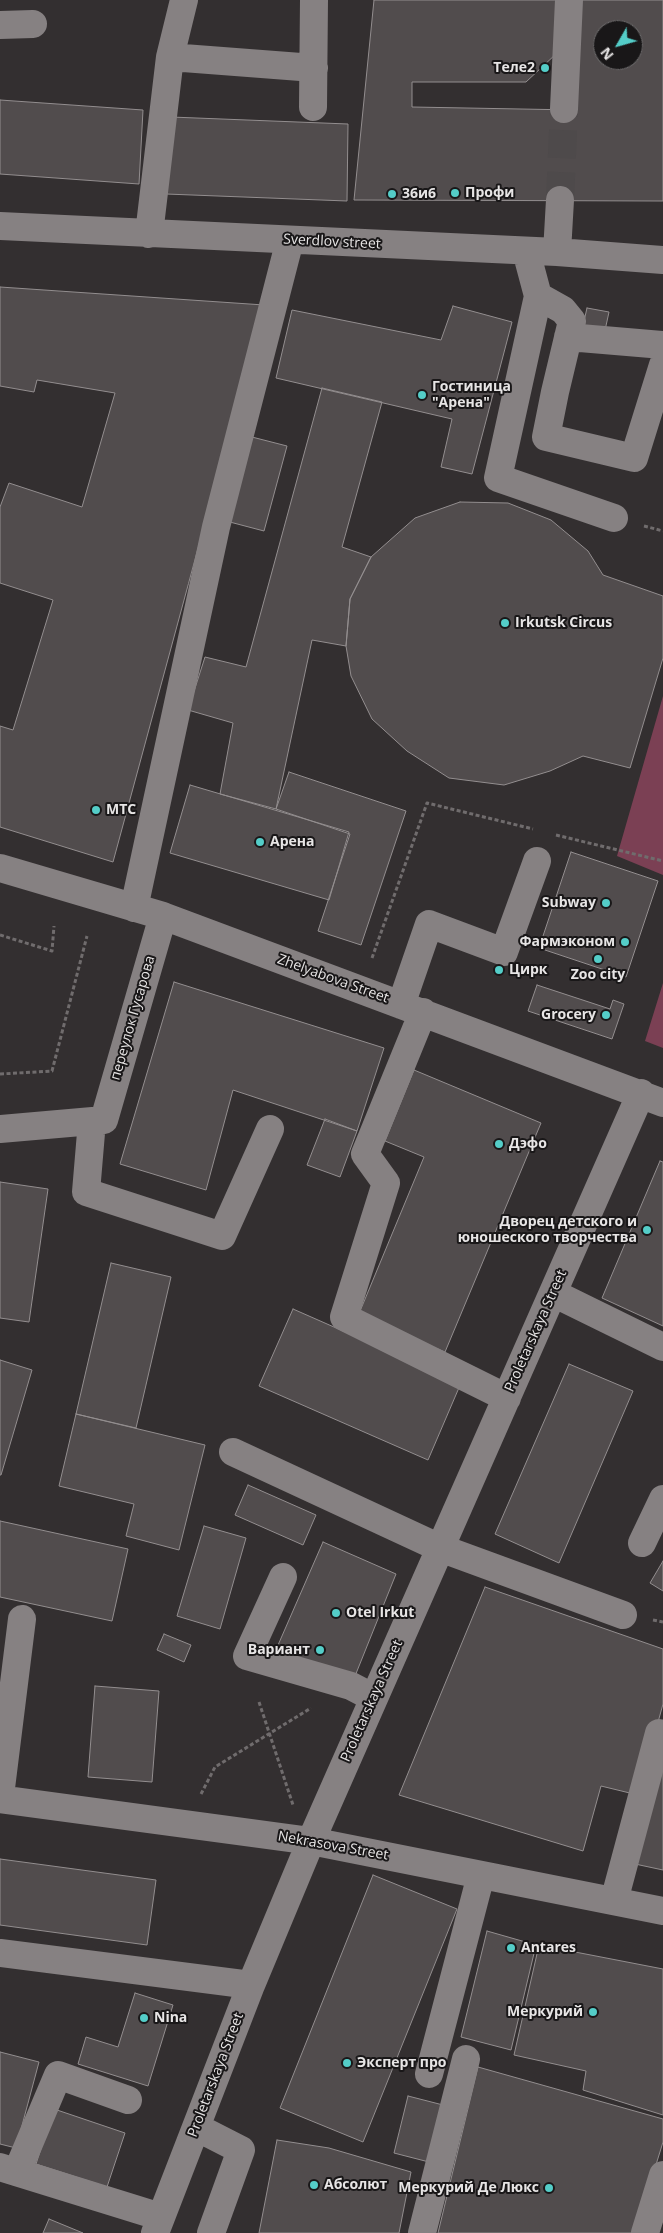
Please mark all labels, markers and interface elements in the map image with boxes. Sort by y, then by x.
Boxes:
north arrow [593,20,643,70]
text: N [596,44,618,64]
place label: Теле2 [493,60,535,76]
marker: Теле2 [539,62,551,74]
place label: Профи [465,185,514,201]
place label: 36и6 [402,186,436,202]
marker: Профи [449,187,461,199]
marker: 36и6 [386,188,398,200]
street label: Sverdlov street [283,231,381,253]
place label: Гостиница "Арена" [432,379,511,412]
marker: Гостиница "Арена" [416,389,428,401]
place label: Irkutsk Circus [515,615,612,631]
marker: Irkutsk Circus [499,617,511,629]
place label: МТС [106,802,136,818]
marker: МТС [90,804,102,816]
place label: Арена [270,834,315,850]
marker: Арена [254,836,266,848]
place label: Subway [542,895,596,911]
marker: Subway [600,897,612,909]
place label: Фармэконом [520,934,615,950]
marker: Фармэконом [619,936,631,948]
street label: Zhelyabova Street [275,951,391,1007]
marker: Zoo city [592,953,604,965]
street label: переулок Гусарова [107,954,159,1082]
place label: Цирк [509,962,548,978]
marker: Цирк [493,964,505,976]
place label: Zoo city [571,967,625,983]
place label: Grocery [541,1007,596,1023]
marker: Grocery [600,1009,612,1021]
place label: Дэфо [509,1136,547,1152]
marker: Дэфо [493,1138,505,1150]
place label: Дворец детского и юношеского творчества [458,1214,637,1246]
marker: Дворец детского и юношеского творчества [641,1224,653,1236]
street label: Proletarskaya Street [502,1267,570,1395]
place label: Otel Irkut [346,1605,414,1621]
marker: Otel Irkut [330,1607,342,1619]
street label: Proletarskaya Street [338,1637,406,1765]
place label: Вариант [248,1642,310,1658]
marker: Вариант [314,1644,326,1656]
street label: Nekrasova Street [276,1828,390,1864]
place label: Antares [521,1940,576,1956]
marker: Antares [505,1942,517,1954]
place label: Меркурий [507,2004,583,2020]
marker: Меркурий [587,2006,599,2018]
place label: Nina [154,2010,187,2026]
street label: Proletarskaya Street [185,2010,247,2140]
marker: Nina [138,2012,150,2024]
place label: Эксперт про [357,2055,446,2071]
marker: Эксперт про [341,2057,353,2069]
place label: Абсолют [324,2177,387,2193]
marker: Абсолют [308,2179,320,2191]
place label: Меркурий Де Люкс [398,2180,539,2196]
marker: Меркурий Де Люкс [543,2182,555,2194]

